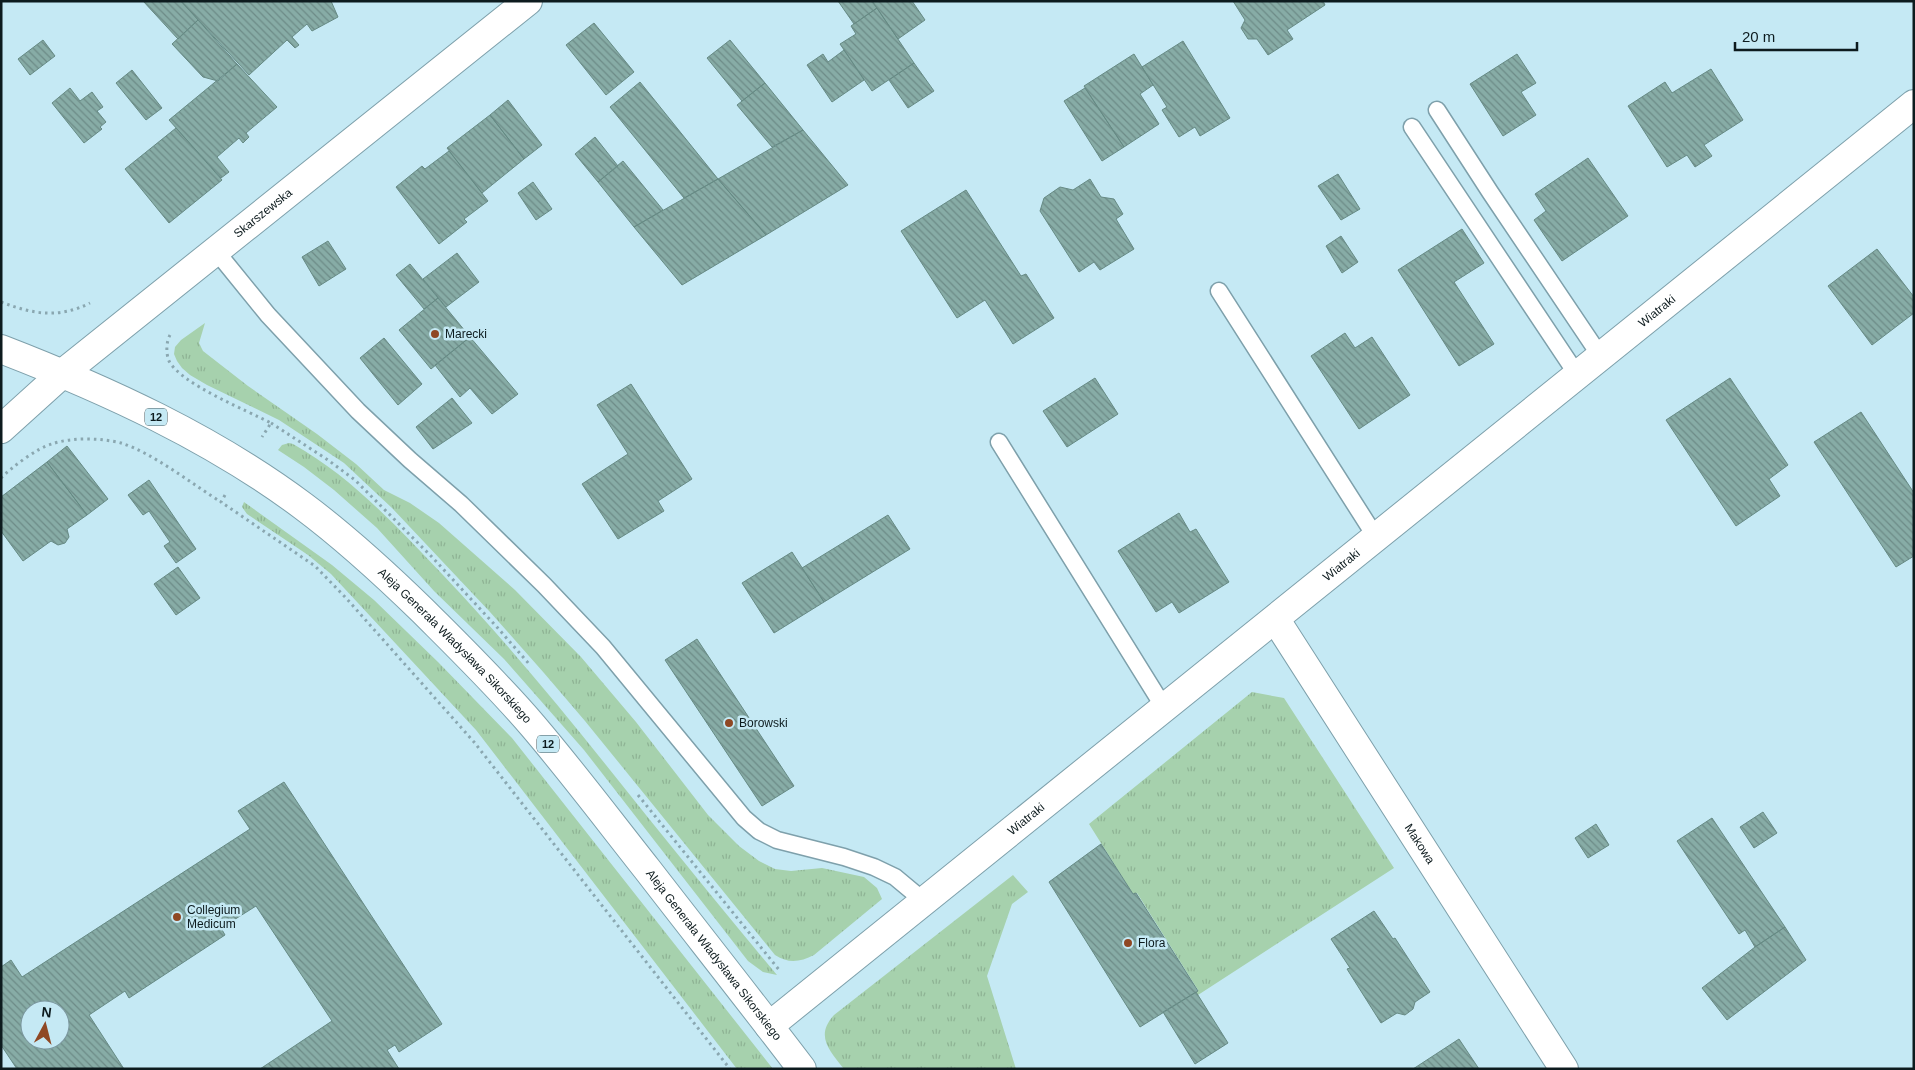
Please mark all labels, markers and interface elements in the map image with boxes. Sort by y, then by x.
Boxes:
scale bar [1735,20,1858,52]
text: 20 m [1742,28,1775,45]
street label: Skarszewska [231,185,295,241]
street label: Wiatraki [1636,292,1678,330]
place label: Marecki [445,327,487,341]
marker: Marecki [429,328,441,340]
road number: 12 [145,408,167,426]
street label: Wiatraki [1320,546,1363,584]
street label: Aleja Generała Władysława Sikorskiego [375,565,535,726]
place label: Borowski [739,716,788,730]
marker: Borowski [723,717,735,729]
road number: 12 [537,736,559,752]
street label: Wiatraki [1005,800,1047,838]
street label: Makowa [1402,821,1438,867]
street label: Aleja Generała Władysława Sikorskiego [643,867,785,1044]
place label: Collegium Medicum [187,903,240,931]
marker: Collegium Medicum [171,911,183,923]
place label: Flora [1138,936,1166,950]
marker: Flora [1122,937,1134,949]
north arrow [20,1000,70,1050]
text: N [41,1004,53,1021]

